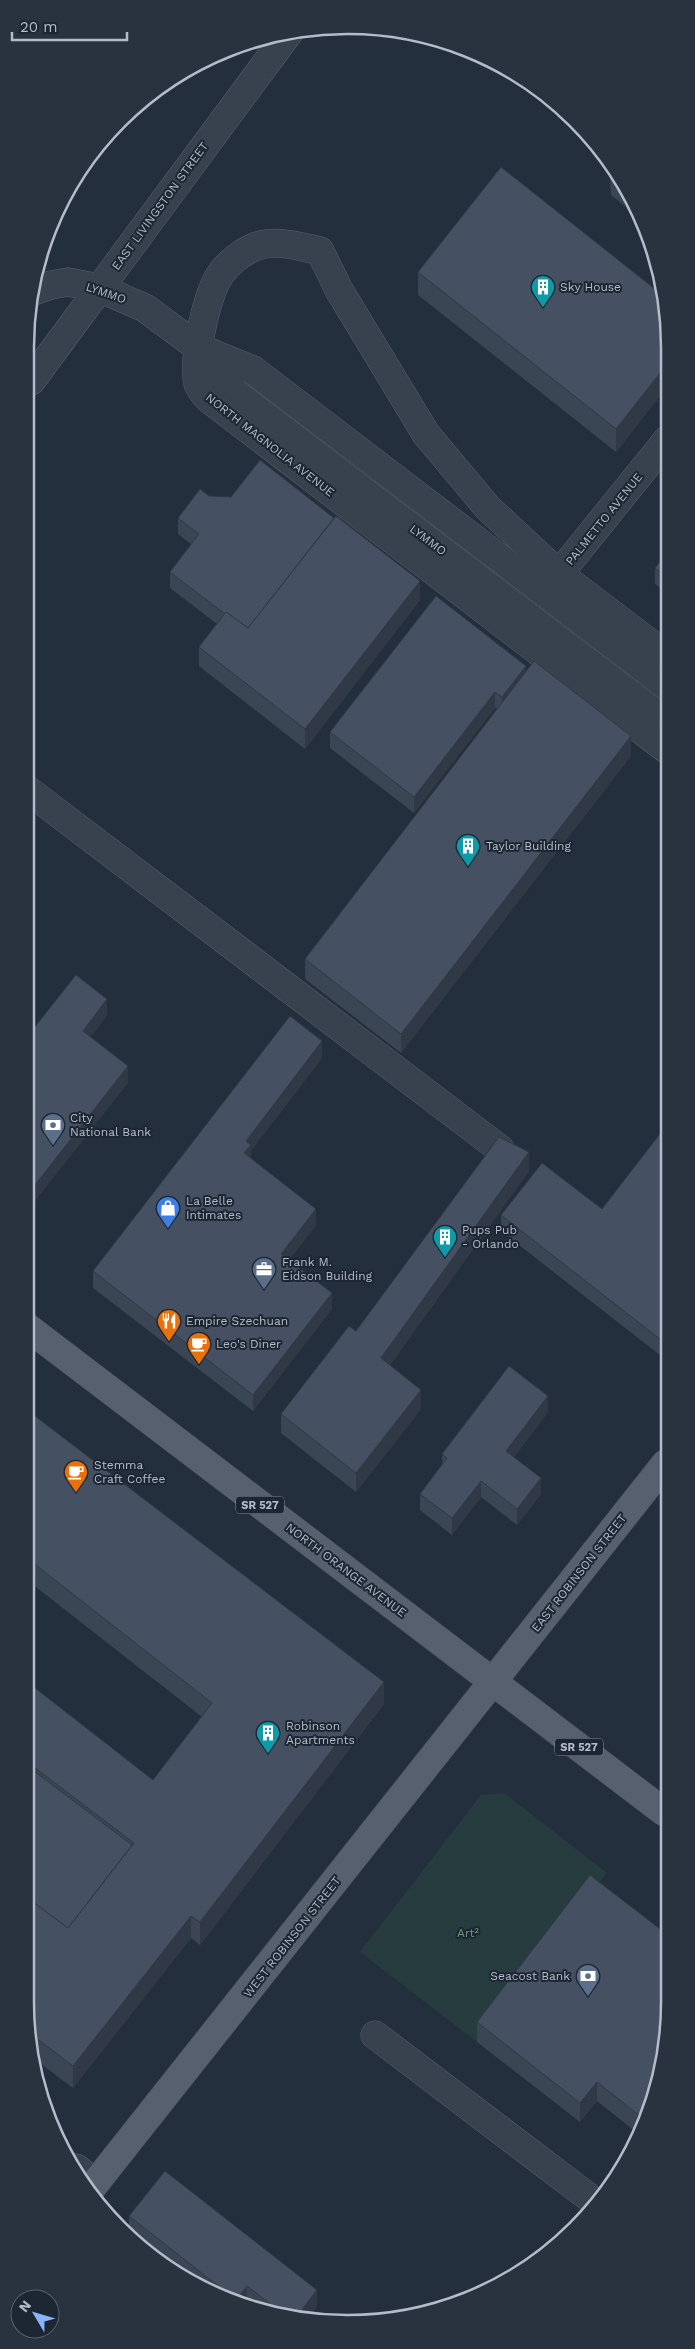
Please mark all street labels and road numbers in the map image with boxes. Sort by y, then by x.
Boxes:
street label: EAST LIVINGSTON STREET [109,139,211,273]
street label: LYMMO [84,280,128,306]
street label: NORTH MAGNOLIA AVENUE [203,390,337,500]
street label: PALMETTO AVENUE [563,470,646,568]
street label: LYMMO [407,522,449,558]
road number: SR 527 [236,1496,284,1514]
street label: EAST ROBINSON STREET [529,1511,629,1635]
street label: NORTH ORANGE AVENUE [283,1520,409,1620]
road number: SR 527 [555,1738,603,1755]
street label: WEST ROBINSON STREET [241,1874,343,2000]

